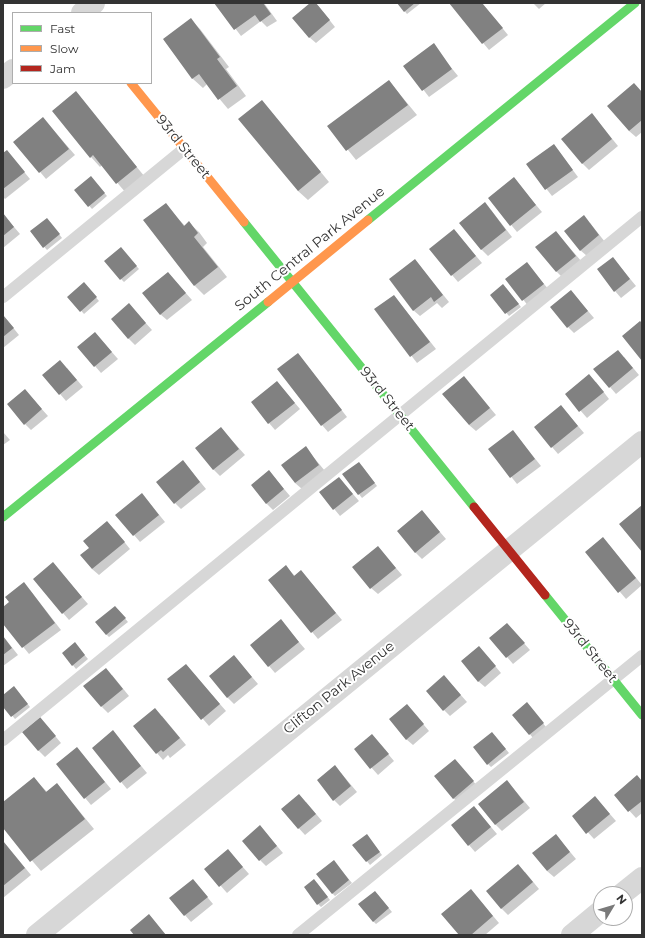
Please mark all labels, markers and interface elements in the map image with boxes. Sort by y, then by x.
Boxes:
legend [12,12,152,84]
text: Fast [50,21,75,36]
text: Slow [50,41,79,56]
text: Jam [50,61,76,76]
street label: 93rd Street [152,112,214,182]
street label: South Central Park Avenue [232,183,388,315]
street label: 93rd Street [356,364,418,434]
street label: 93rd Street [559,616,621,686]
street label: Clifton Park Avenue [280,638,398,738]
north arrow [593,886,633,926]
text: N [613,891,630,907]

